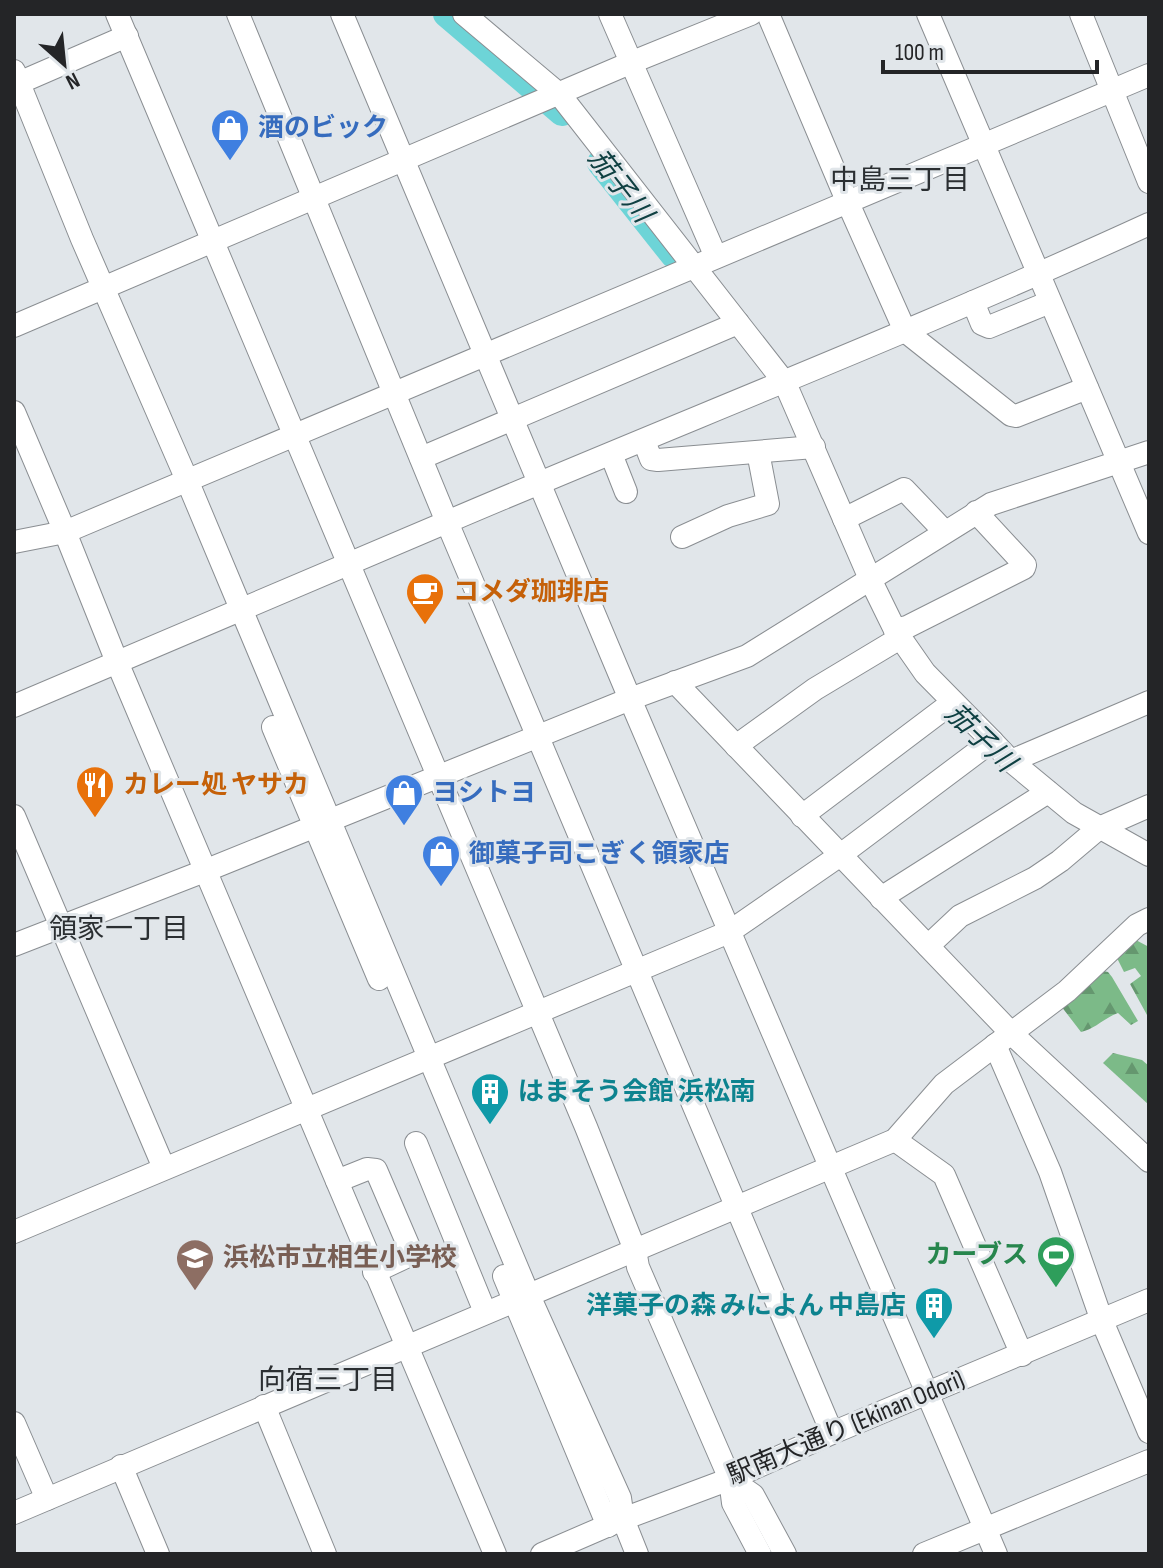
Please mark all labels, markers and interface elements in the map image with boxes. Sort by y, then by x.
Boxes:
north arrow [24,24,104,104]
scale bar [883,24,1097,74]
text: 100 m [895,38,944,67]
text: N [61,66,84,95]
shop icon: 酒のビック [209,107,251,162]
place label: 酒のビック [258,113,388,144]
water label: 茄子川 [581,143,661,232]
district label: 中島三丁目 [830,164,970,197]
cafe icon: コメダ珈琲店 [404,571,446,626]
place label: コメダ珈琲店 [453,577,609,608]
water label: 茄子川 [938,697,1024,781]
restaurant icon: カレー処 ヤサカ [74,764,116,819]
place label: カレー処 ヤサカ [123,770,309,801]
shop icon: ヨシトヨ [383,772,425,827]
place label: ヨシトヨ [432,778,536,809]
shop icon: 御菓子司こぎく領家店 [420,833,462,888]
place label: 御菓子司こぎく領家店 [469,839,730,870]
district label: 領家一丁目 [49,913,189,946]
building icon: はまそう会館 浜松南 [469,1071,511,1126]
place label: はまそう会館 浜松南 [518,1077,756,1108]
sports icon: カーブス [1035,1234,1077,1289]
school or university icon: 浜松市立相生小学校 [174,1237,216,1292]
place label: カーブス [926,1240,1028,1271]
place label: 浜松市立相生小学校 [223,1243,457,1274]
building icon: 洋菓子の森 みによん 中島店 [913,1285,955,1340]
place label: 洋菓子の森 みによん 中島店 [586,1291,906,1322]
district label: 向宿三丁目 [258,1364,398,1397]
street label: 駅南大通り (Ekinan Odori) [723,1364,969,1492]

